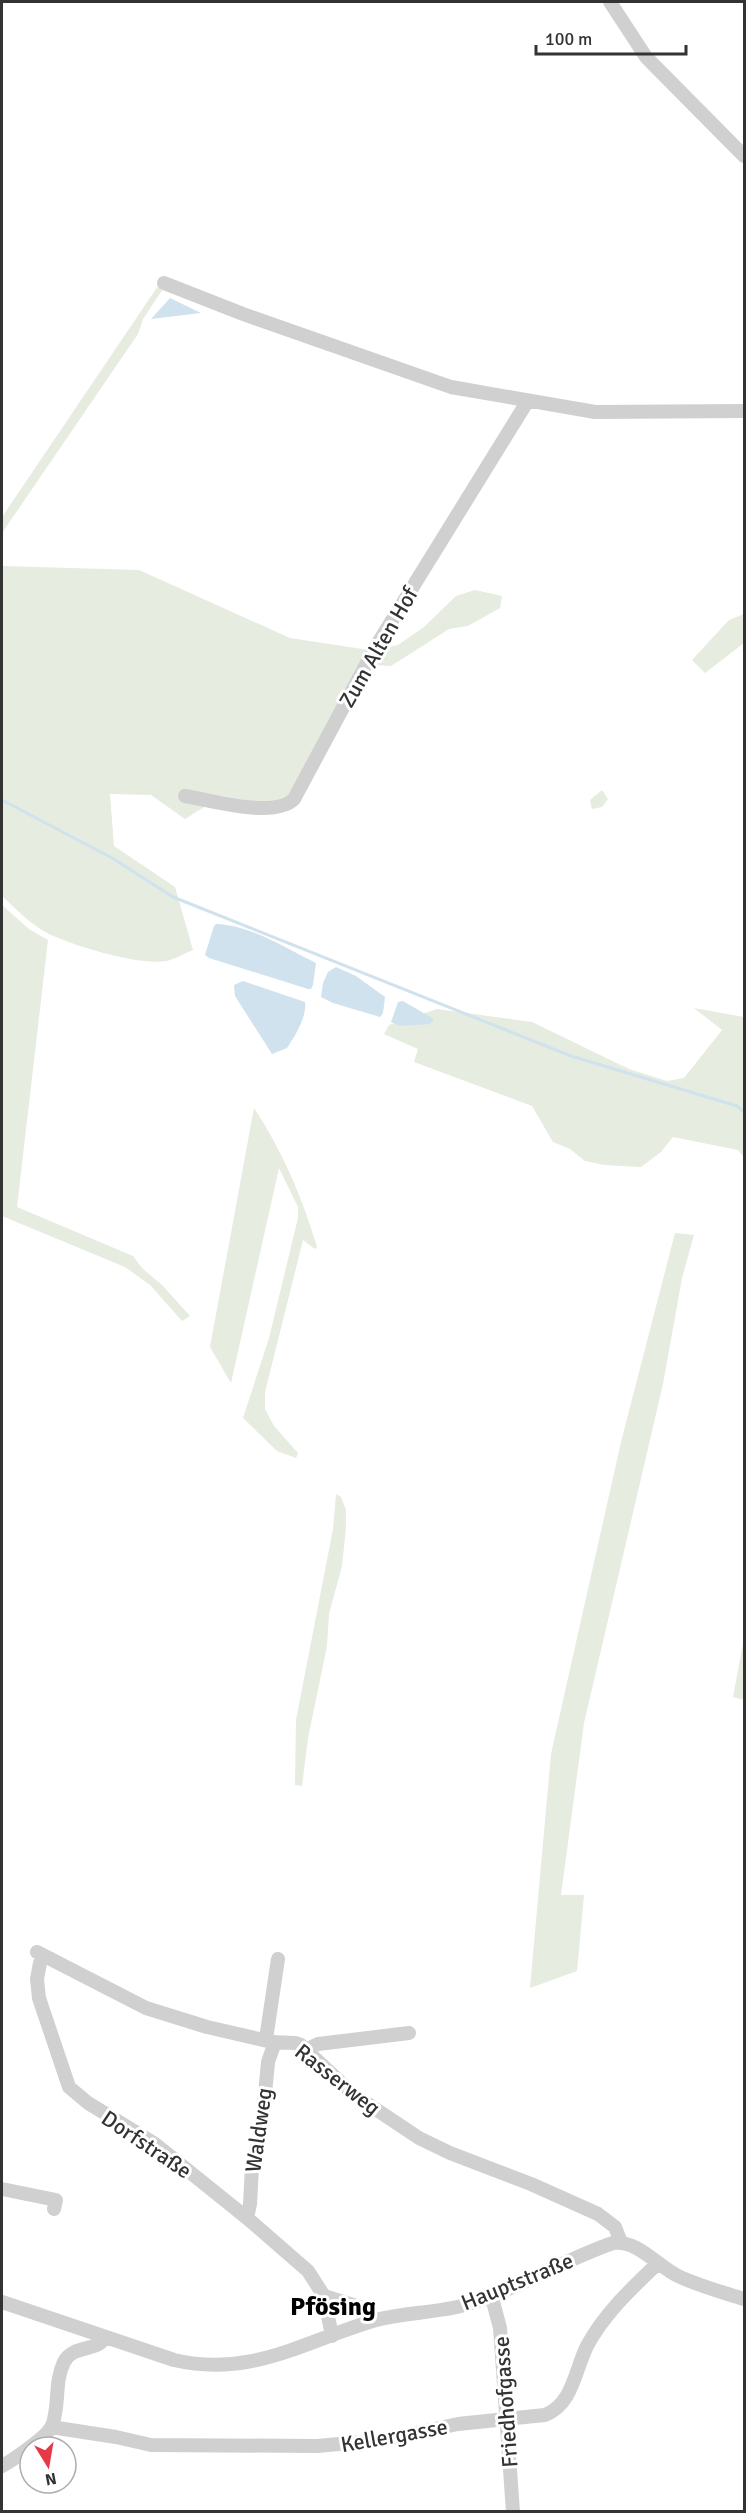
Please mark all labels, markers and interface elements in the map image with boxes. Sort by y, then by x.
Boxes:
scale bar [536,18,686,56]
text: 100 m [545,28,592,50]
street label: Zum Alten Hof [333,581,425,712]
street label: Rasserweg [289,2038,386,2121]
street label: Waldweg [239,2086,278,2174]
street label: Dorfstraße [96,2104,197,2184]
street label: Hauptstraße [457,2247,577,2316]
district label: Pfösing [290,2291,376,2323]
street label: Friedhofgasse [487,2335,524,2469]
street label: Kellergasse [338,2413,450,2458]
north arrow [18,2435,78,2495]
text: N [43,2468,58,2490]

